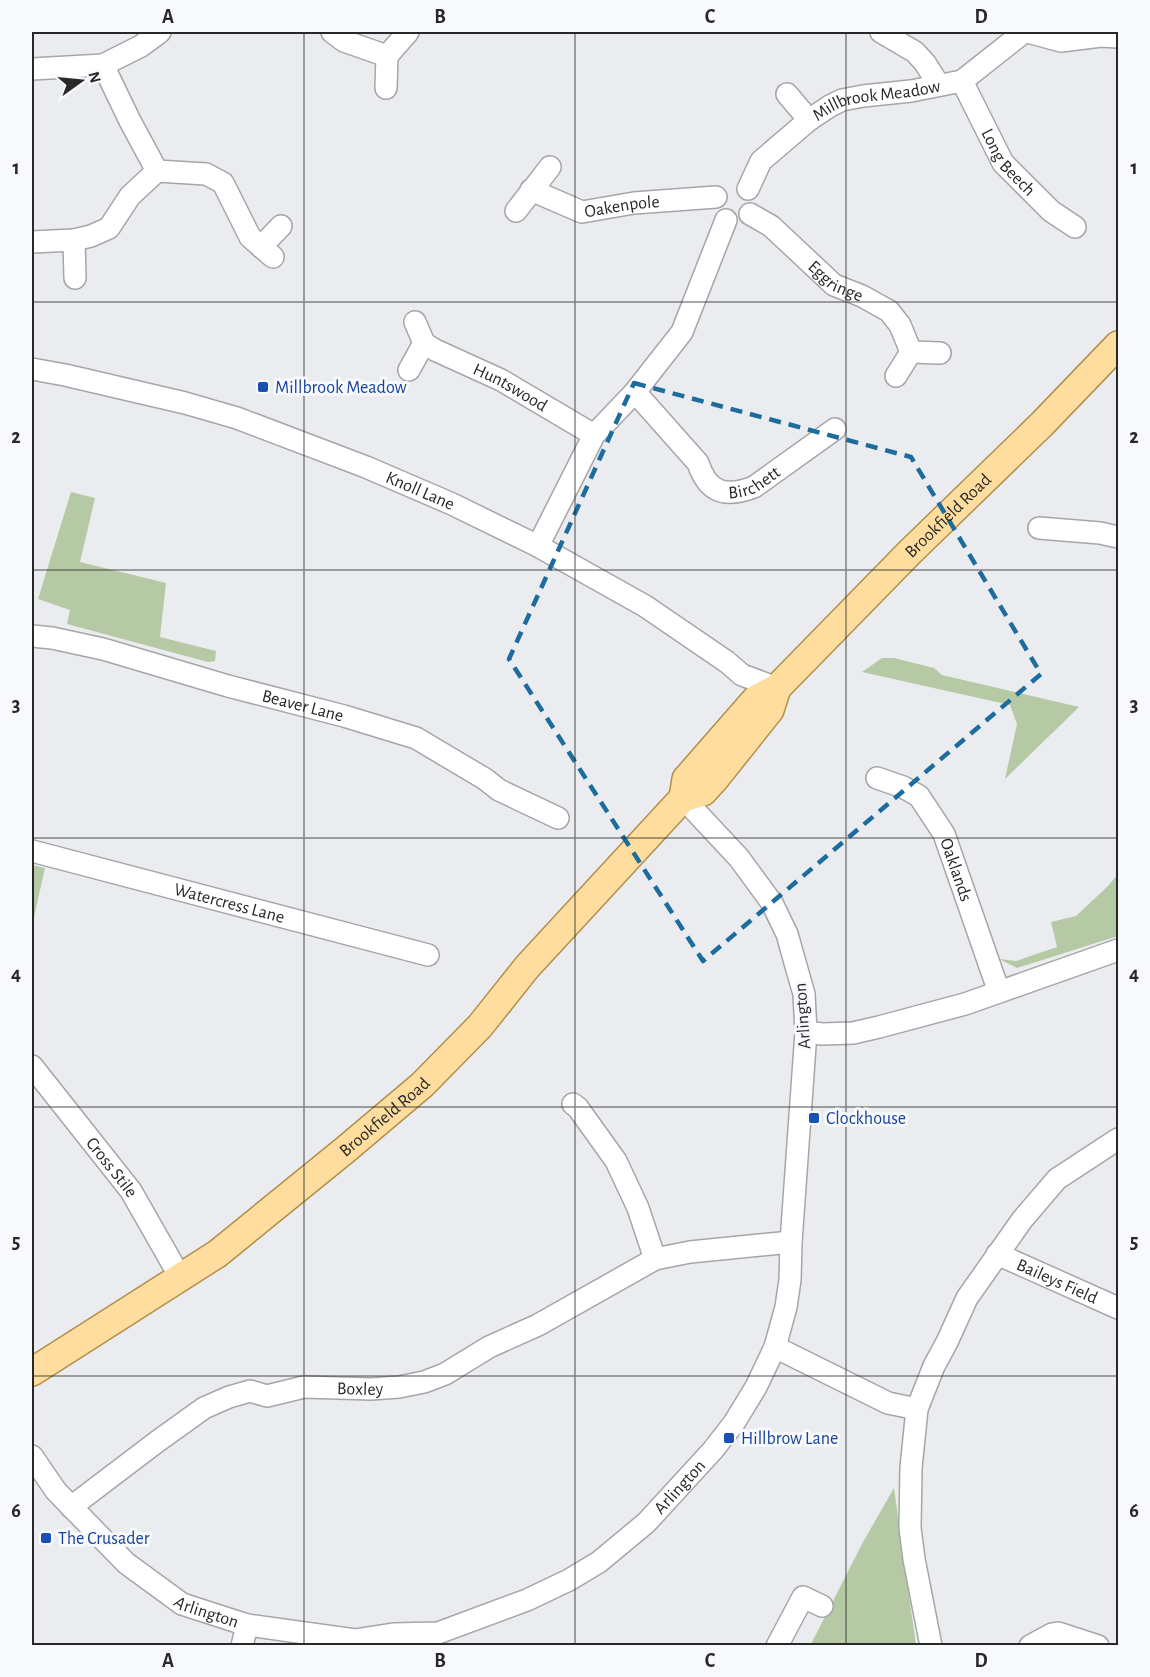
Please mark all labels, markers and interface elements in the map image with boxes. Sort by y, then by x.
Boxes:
text: A [162,7,174,27]
text: B [434,7,446,27]
text: C [705,7,716,27]
text: D [974,7,988,27]
north arrow [51,51,111,111]
text: N [85,70,104,85]
street label: Millbrook Meadow [810,77,942,125]
street label: Long Beech [977,126,1038,200]
text: 1 [12,158,20,178]
text: 1 [1130,158,1138,178]
street label: Oakenpole [583,193,660,221]
street label: Eggringe [804,258,865,305]
street label: Huntswood [470,361,550,415]
place label: Millbrook Meadow [275,379,407,397]
marker: Millbrook Meadow [256,380,270,394]
text: 2 [11,427,21,447]
text: 2 [1129,427,1139,447]
street label: Birchett [728,463,784,503]
street label: Knoll Lane [383,469,457,514]
street label: Brookfield Road [902,471,995,562]
street label: Beaver Lane [260,687,345,726]
text: 3 [12,695,20,715]
text: 3 [1130,695,1138,715]
street label: Oaklands [936,836,975,904]
street label: Watercress Lane [172,881,286,927]
text: 4 [11,964,21,984]
text: 4 [1129,964,1139,984]
street label: Arlington [792,982,814,1050]
street label: Brookfield Road [336,1074,434,1160]
place label: Clockhouse [826,1110,906,1128]
marker: Clockhouse [807,1111,821,1125]
street label: Cross Stile [82,1134,141,1200]
text: 5 [12,1232,20,1252]
text: 5 [1130,1232,1138,1252]
street label: Baileys Field [1014,1256,1100,1308]
street label: Boxley [337,1380,384,1399]
place label: Hillbrow Lane [741,1430,838,1448]
marker: Hillbrow Lane [722,1431,736,1445]
street label: Arlington [651,1457,709,1518]
text: 6 [11,1501,21,1521]
text: 6 [1129,1501,1139,1521]
place label: The Crusader [58,1530,150,1548]
marker: The Crusader [39,1531,53,1545]
street label: Arlington [170,1593,241,1632]
text: A [162,1651,174,1671]
text: B [434,1651,446,1671]
text: C [705,1651,716,1671]
text: D [974,1651,988,1671]

